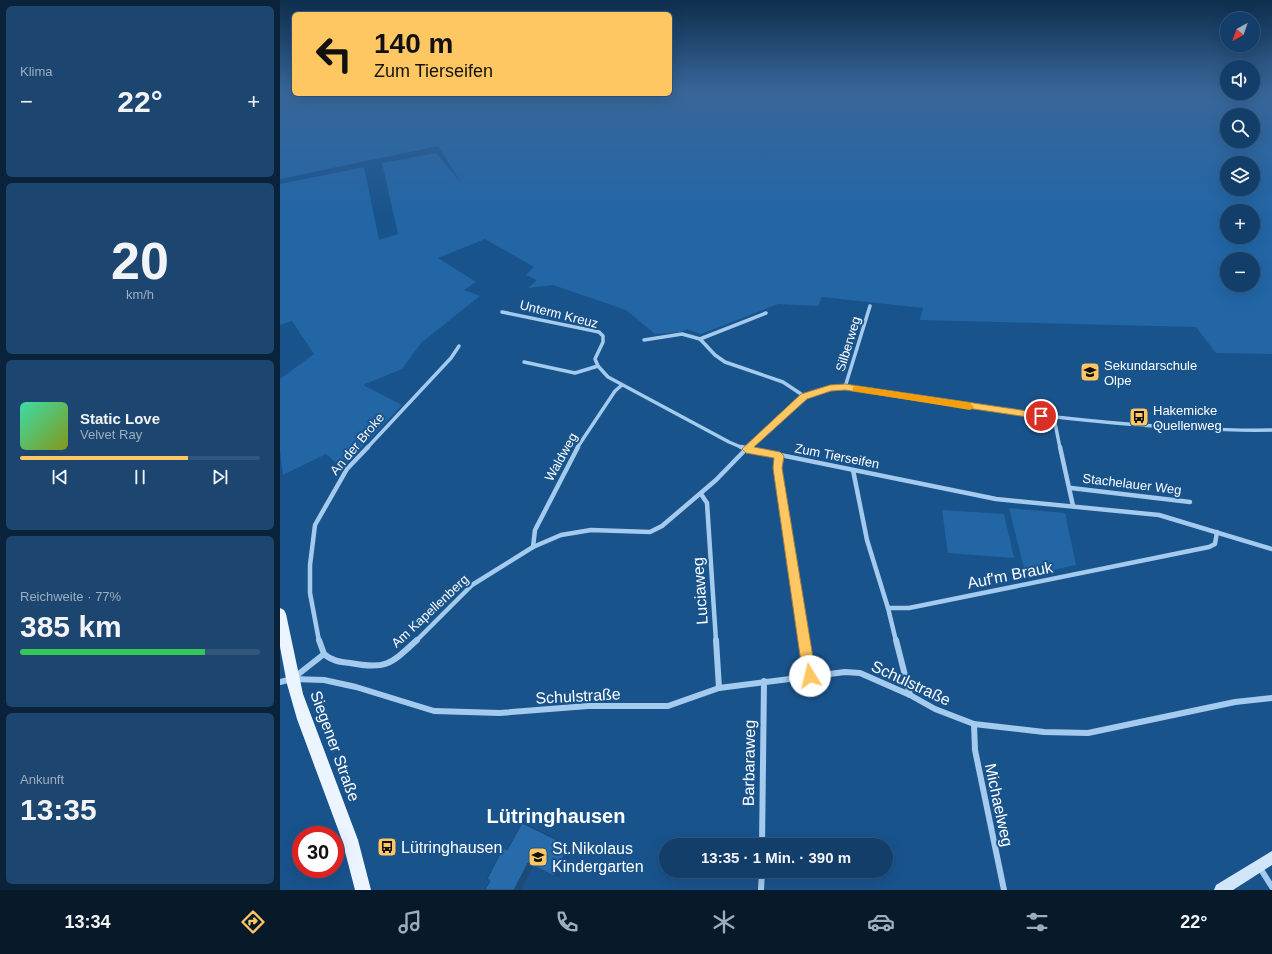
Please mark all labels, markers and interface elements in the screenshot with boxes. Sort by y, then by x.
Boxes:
north arrow [1220,12,1260,52]
map controls [1220,12,1260,292]
icon: left [308,28,360,80]
text: 140 m [374,28,453,59]
button: sound [1220,60,1260,100]
text: Zum Tierseifen [374,61,493,81]
text: Klima [20,64,53,79]
text: 22° [117,85,163,118]
text: − [20,89,33,114]
text: + [247,89,260,114]
button: search [1220,108,1260,148]
button: layers [1220,156,1260,196]
button: + [1220,204,1260,244]
text: 20 [111,232,169,290]
button: − [1220,252,1260,292]
text: km/h [126,287,154,302]
street label: Unterm Kreuz [518,297,600,331]
street label: Silberweg [832,315,864,373]
place label: Sekundarschule Olpe [1104,358,1197,388]
school or university icon: Sekundarschule Olpe [1079,361,1101,383]
pin [1024,399,1058,433]
place label: Hakemicke Quellenweg [1153,403,1222,433]
icon: arrive [1030,405,1052,427]
bus stop icon: Hakemicke Quellenweg [1128,406,1150,428]
text: Static Love [80,410,160,427]
street label: An der Broke [327,410,387,478]
text: Velvet Ray [80,427,142,442]
street label: Waldweg [542,430,580,484]
street label: Zum Tierseifen [793,440,881,472]
icon: previous [49,466,71,488]
icon: pause [129,466,151,488]
icon: next [209,466,231,488]
street label: Stachelauer Weg [1082,470,1182,498]
street label: Luciaweg [689,557,711,625]
street label: Auf'm Brauk [966,558,1055,592]
street label: Am Kapellenberg [388,572,472,650]
text: Reichweite · 77% [20,589,121,604]
text: 385 km [20,610,122,643]
position arrow [789,655,831,697]
street label: Schulstraße [869,657,953,709]
street label: Schulstraße [535,685,621,707]
street label: Siegener Straße [307,688,363,804]
street label: Barbaraweg [740,720,758,806]
street label: Michaelweg [982,762,1016,848]
text: Ankunft [20,772,64,787]
text: 13:35 [20,793,97,826]
district label: Lütringhausen [487,805,625,827]
speed limit sign: 30 [292,826,344,878]
bus stop icon: Lütringhausen [376,836,398,858]
place label: Lütringhausen [401,839,502,856]
place label: St.Nikolaus Kindergarten [552,840,644,875]
school or university icon: St.Nikolaus Kindergarten [527,846,549,868]
text: 13:35 · 1 Min. · 390 m [701,849,851,866]
icon: directions [239,908,267,936]
icon: music [396,908,424,936]
icon: phone [553,908,581,936]
icon: climate [710,908,738,936]
icon: car [867,908,895,936]
icon: filters [1023,908,1051,936]
text: 13:34 [64,912,110,932]
text: 22° [1180,912,1207,932]

